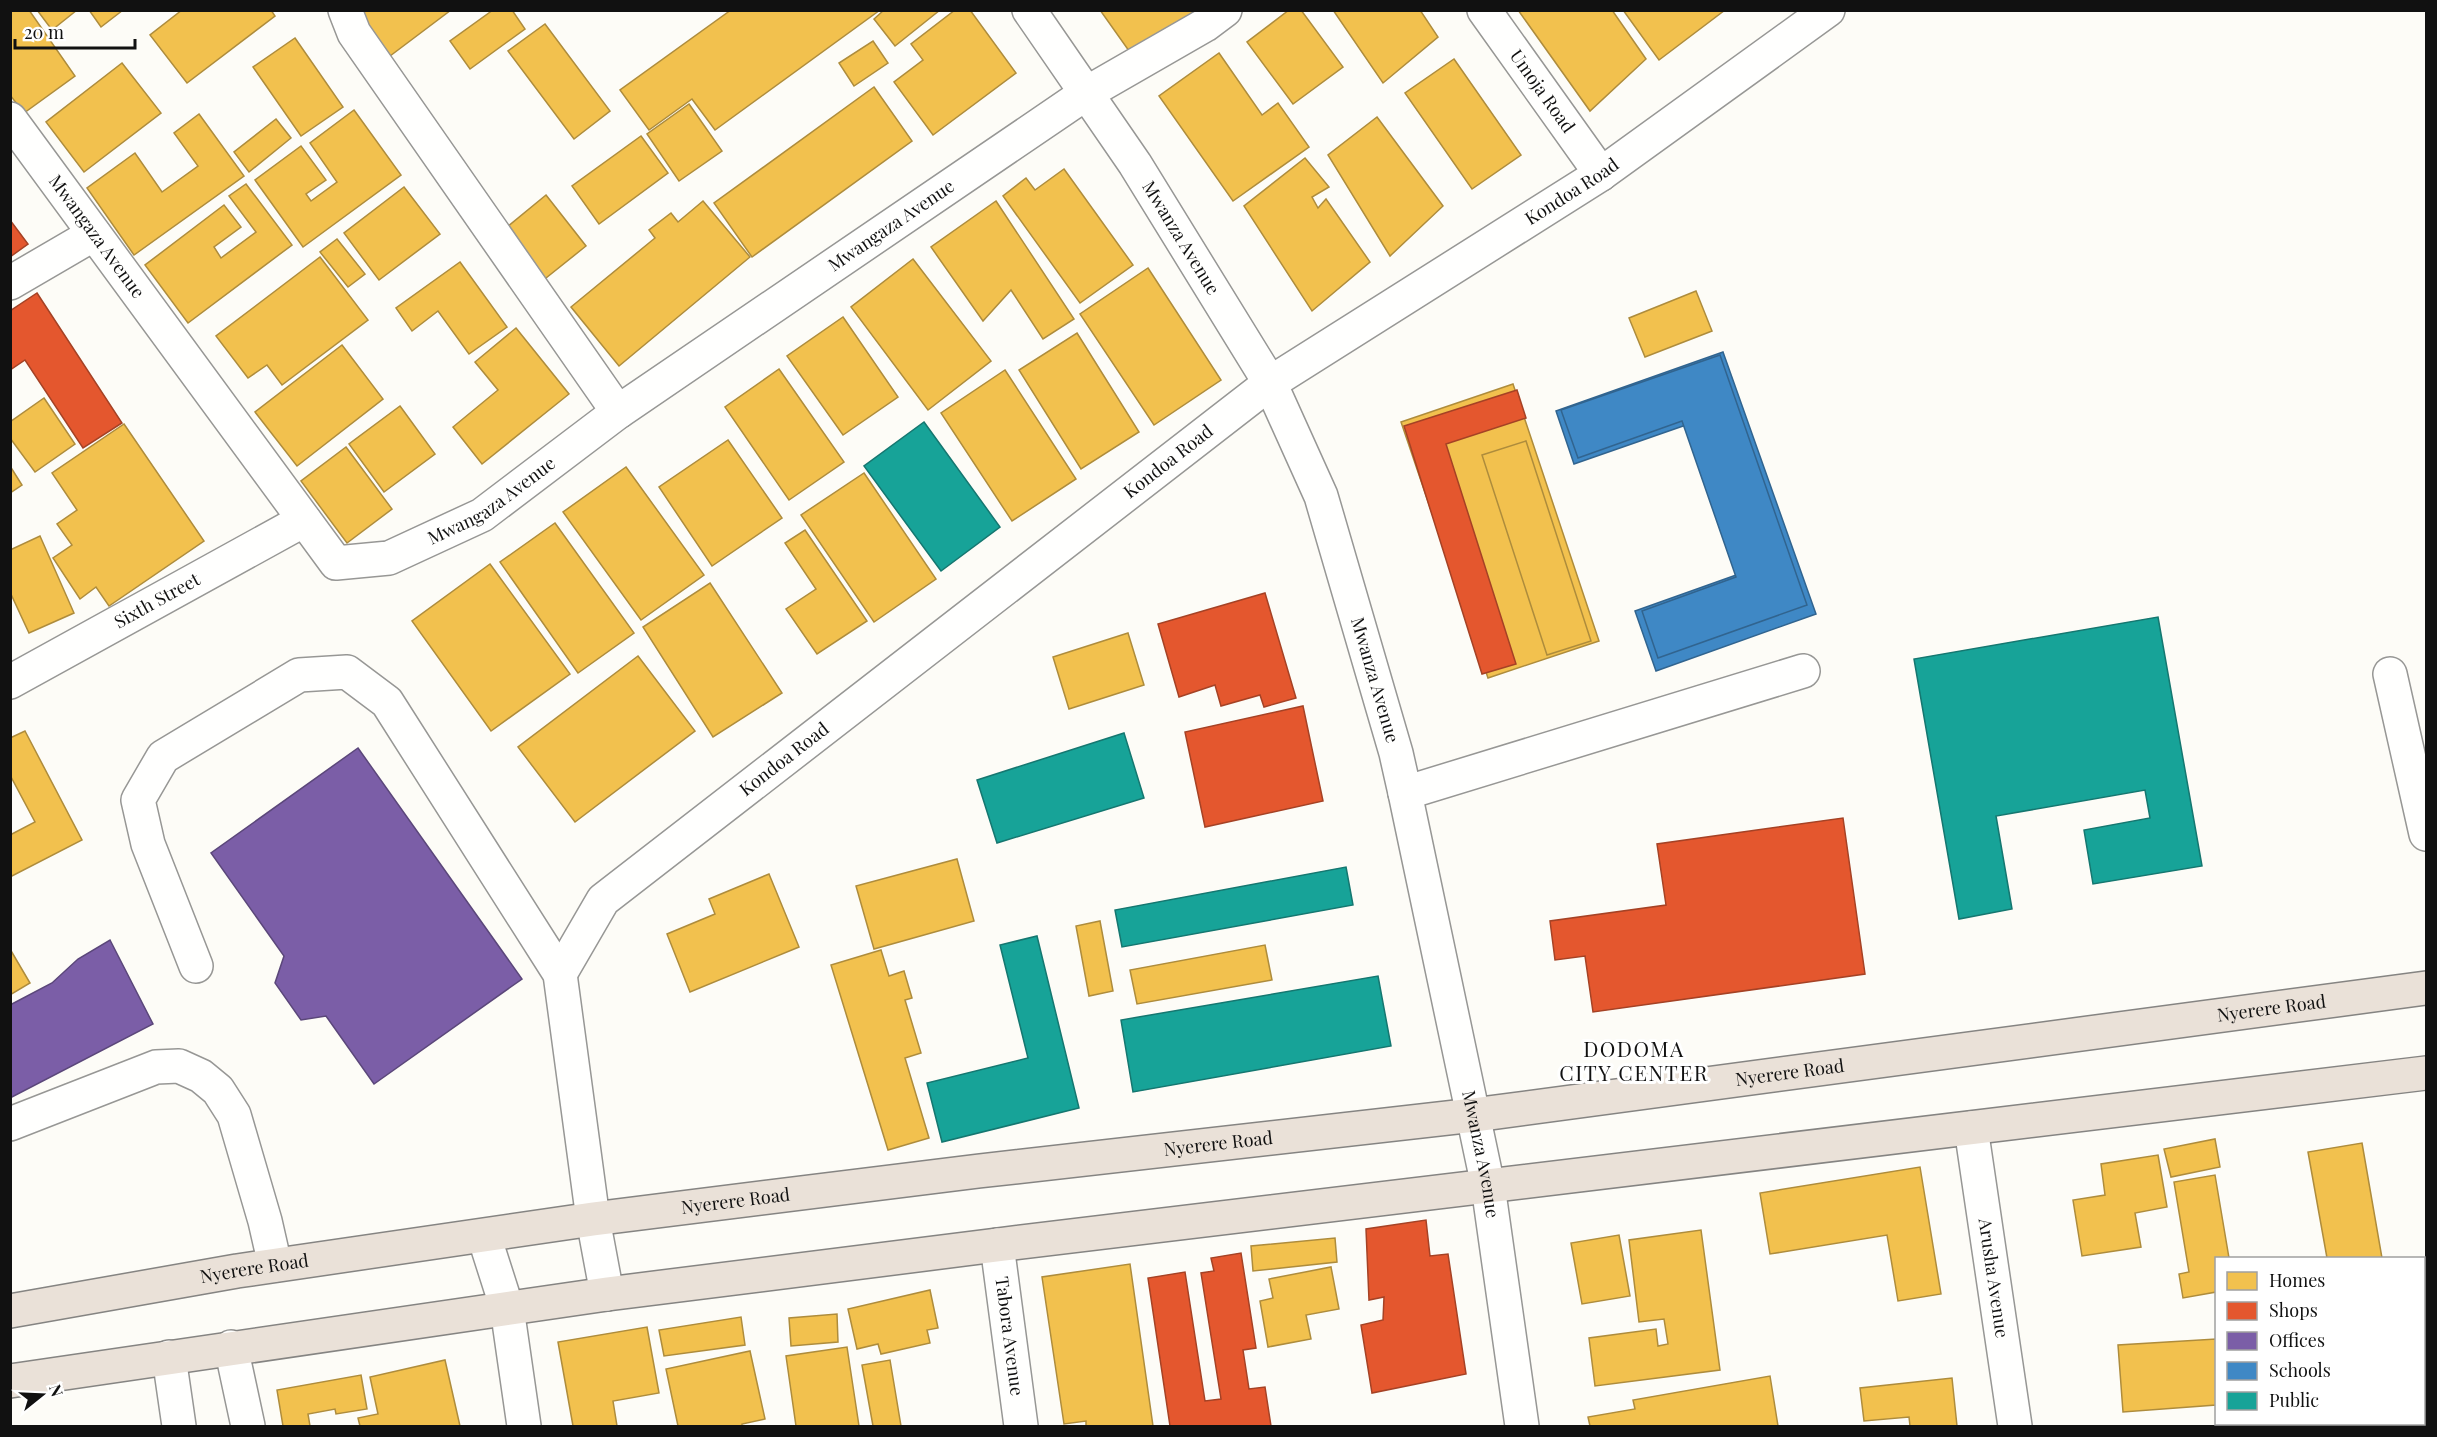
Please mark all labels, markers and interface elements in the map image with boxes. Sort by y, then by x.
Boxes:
scale bar [15,12,135,50]
text: 20 m [24,20,64,44]
street label: Umoja Road [1505,44,1581,138]
street label: Kondoa Road [1520,152,1624,230]
street label: Mwangaza Avenue [44,169,151,303]
street label: Mwangaza Avenue [823,173,959,276]
street label: Mwanza Avenue [1137,176,1226,299]
street label: Kondoa Road [1118,418,1218,503]
street label: Mwangaza Avenue [424,451,560,549]
street label: Sixth Street [110,567,204,633]
street label: Mwanza Avenue [1346,614,1405,745]
street label: Kondoa Road [734,716,834,801]
street label: Nyerere Road [2216,988,2328,1027]
district label: DODOMA CITY CENTER [1559,1034,1709,1086]
street label: Nyerere Road [1734,1053,1846,1091]
street label: Mwanza Avenue [1457,1088,1505,1219]
street label: Nyerere Road [1162,1125,1274,1161]
street label: Nyerere Road [680,1182,792,1219]
street label: Arusha Avenue [1973,1216,2015,1340]
street label: Nyerere Road [198,1248,311,1288]
legend [2215,1257,2425,1425]
text: Homes [2269,1268,2325,1292]
street label: Tabora Avenue [990,1275,1030,1397]
text: Shops [2269,1298,2318,1322]
text: Offices [2269,1328,2325,1352]
text: Schools [2269,1358,2331,1382]
north arrow [12,1365,72,1425]
text: N [45,1381,69,1399]
text: Public [2269,1388,2319,1412]

